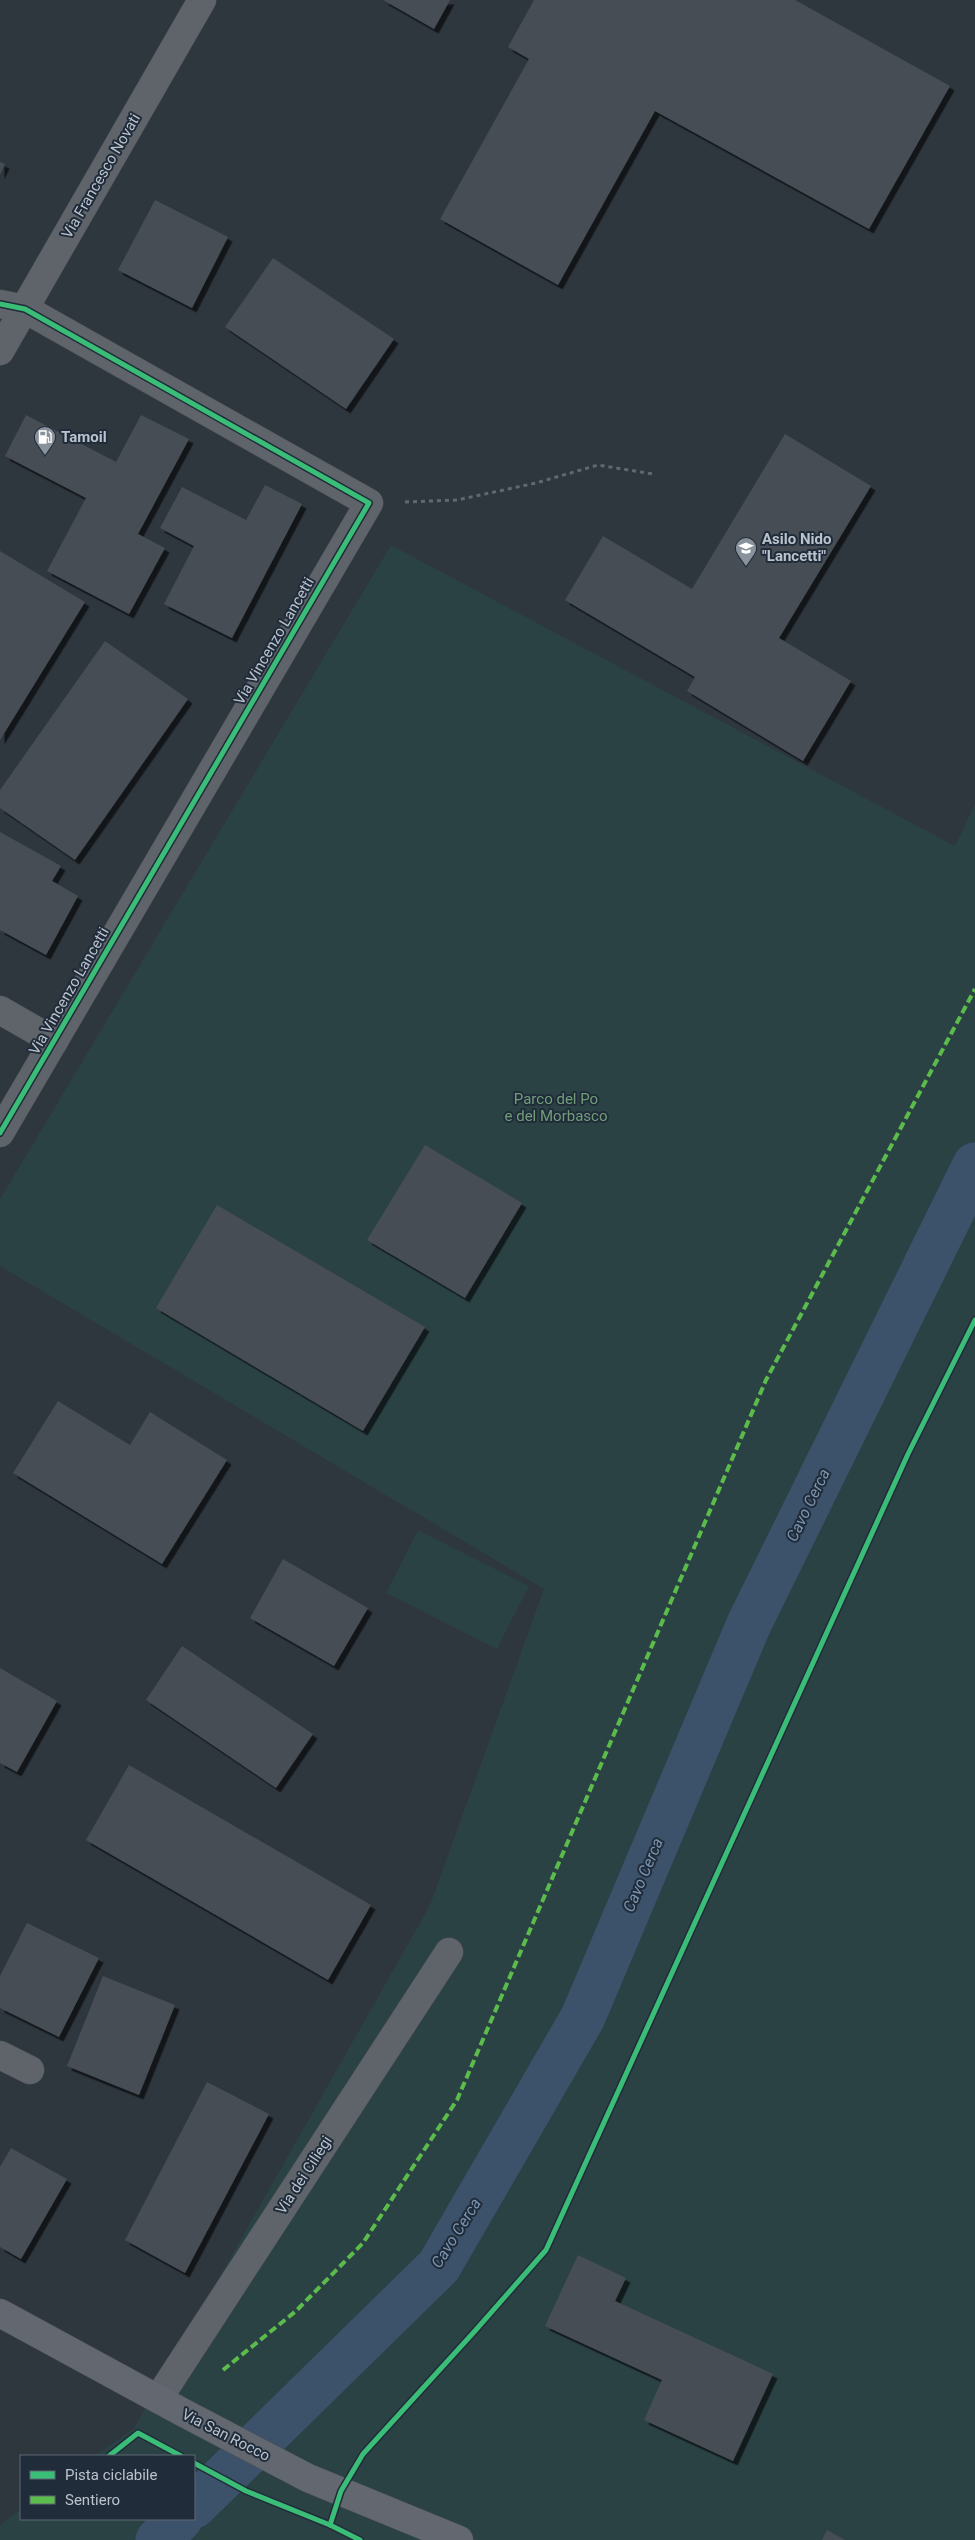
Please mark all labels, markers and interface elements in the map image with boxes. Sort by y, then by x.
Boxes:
street label: Via Francesco Novati [58,110,144,242]
fuel station icon: Tamoil [33,425,57,456]
place label: Tamoil [61,428,107,446]
place label: Asilo Nido "Lancetti" [762,530,831,565]
school or university icon: Asilo Nido "Lancetti" [734,536,758,567]
street label: Via Vincenzo Lancetti [230,574,318,708]
street label: Via Vincenzo Lancetti [25,924,113,1058]
park label: Parco del Po e del Morbasco [505,1090,607,1125]
water label: Cavo Cerca [782,1466,834,1544]
water label: Cavo Cerca [619,1835,667,1915]
street label: Via dei Ciliegi [272,2133,336,2217]
water label: Cavo Cerca [427,2195,485,2271]
street label: Via San Rocco [179,2405,273,2465]
legend [20,2455,195,2520]
text: Pista ciclabile [65,2466,158,2484]
text: Sentiero [65,2491,120,2509]

